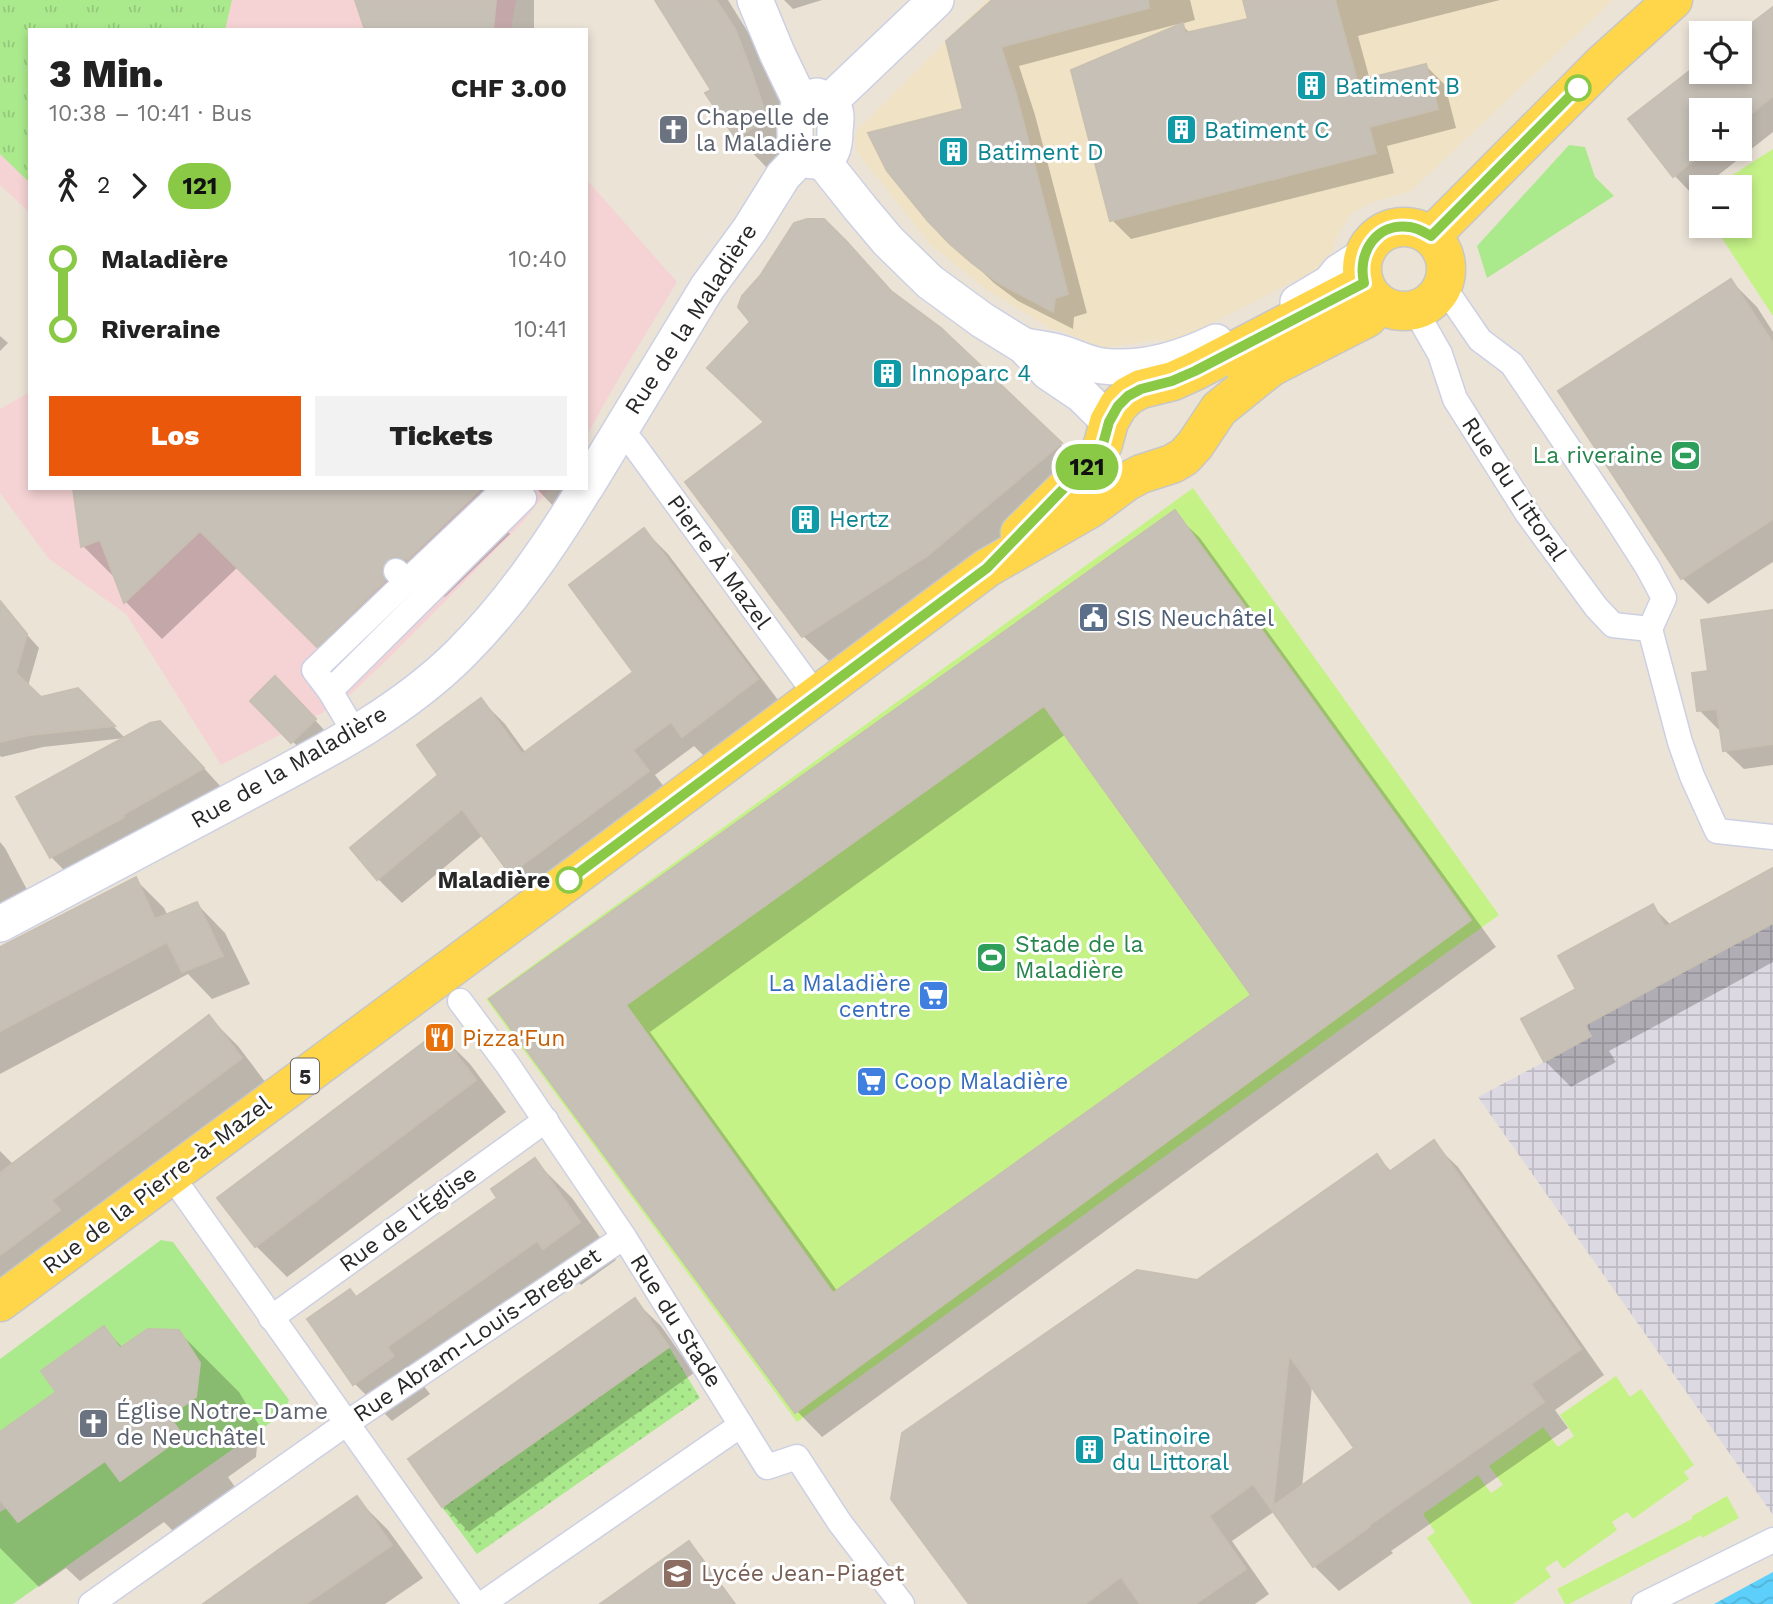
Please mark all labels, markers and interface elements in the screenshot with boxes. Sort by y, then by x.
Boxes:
map controls [1689,21,1752,238]
button: locate [1689,21,1752,84]
text: 3 Min. [49,52,164,96]
building icon: Batiment B [1295,69,1329,103]
text: CHF 3.00 [451,73,567,103]
place label: Batiment B [1335,73,1460,100]
unlabelled marker [1565,75,1591,101]
button: + [1689,98,1752,161]
text: 10:38 – 10:41 · Bus [49,100,252,127]
place label: Chapelle de la Maladière [696,104,832,157]
church icon: Chapelle de la Maladière [656,113,690,147]
building icon: Batiment C [1164,113,1198,147]
place label: Batiment C [1204,117,1330,144]
building icon: Batiment D [937,135,971,169]
place label: Batiment D [977,139,1104,166]
icon: walk [49,167,87,205]
icon: forward [120,167,158,205]
text: 2 [97,172,110,199]
text: 121 [182,172,217,200]
button: − [1689,175,1752,238]
street label: Rue de la Maladière [619,219,763,419]
text: Maladière [101,244,228,274]
text: 10:40 [509,246,567,273]
text: Riveraine [101,314,221,344]
text: 10:41 [514,316,567,343]
building icon: Innoparc 4 [871,356,905,390]
place label: Innoparc 4 [911,360,1031,387]
button: Los [49,396,301,476]
button: Tickets [315,396,567,476]
street label: Rue du Littoral [1456,412,1572,566]
sports icon: La riveraine [1669,438,1703,472]
place label: La riveraine [1532,442,1663,469]
line badge: 121 [1047,444,1127,490]
text: 121 [1070,453,1105,481]
street label: Pierre À Mazel [661,490,777,634]
building icon: Hertz [789,502,823,536]
place label: Hertz [829,506,890,533]
public building icon: SIS Neuchâtel [1076,601,1110,635]
place label: SIS Neuchâtel [1116,605,1274,632]
street label: Rue de la Maladière [186,700,392,834]
place label: Maladière [437,867,550,894]
marker: Maladière [556,867,582,893]
place label: Stade de la Maladière [1015,931,1144,984]
sports icon: Stade de la Maladière [975,940,1009,974]
place label: La Maladière centre [768,970,911,1023]
supermarket icon: La Maladière centre [917,979,951,1013]
restaurant icon: Pizza'Fun [422,1021,456,1055]
place label: Pizza'Fun [462,1025,566,1052]
road number: 5 [291,1058,319,1094]
supermarket icon: Coop Maladière [854,1064,888,1098]
place label: Coop Maladière [894,1068,1068,1095]
street label: Rue de la Pierre-à-Mazel [37,1090,277,1280]
street label: Rue de l'Église [334,1160,482,1278]
street label: Rue Abram-Louis-Breguet [348,1242,606,1428]
street label: Rue du Stade [624,1249,728,1393]
place label: Église Notre-Dame de Neuchâtel [116,1398,328,1451]
church icon: Église Notre-Dame de Neuchâtel [76,1407,110,1441]
place label: Patinoire du Littoral [1112,1423,1229,1476]
building icon: Patinoire du Littoral [1072,1432,1106,1466]
school or university icon: Lycée Jean-Piaget [661,1556,695,1590]
place label: Lycée Jean-Piaget [701,1560,905,1587]

